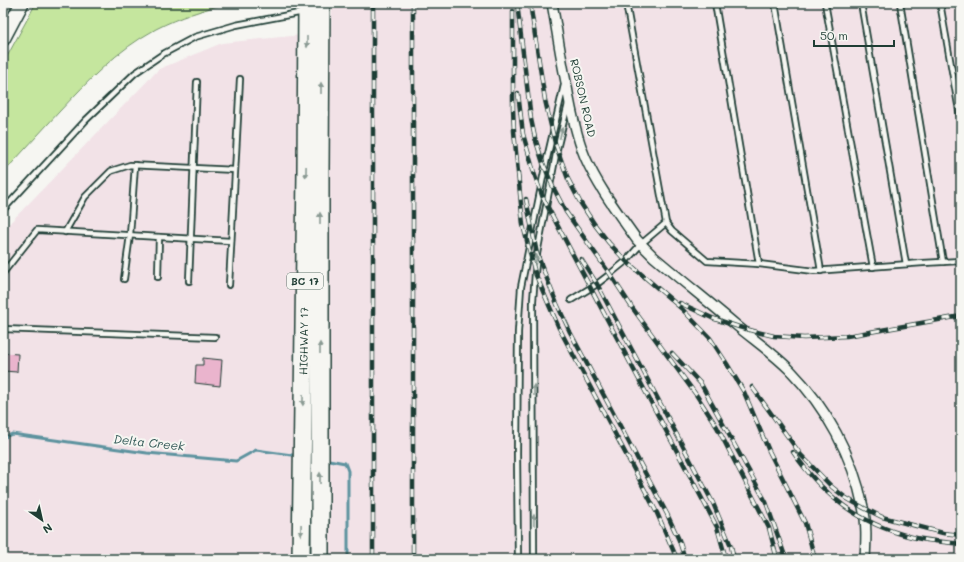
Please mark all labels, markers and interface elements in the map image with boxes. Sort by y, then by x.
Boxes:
scale bar [814,22,894,48]
text: 50 m [820,27,848,43]
one-way arrow [304,36,310,49]
street label: ROBSON ROAD [567,57,600,139]
one-way arrow [317,82,324,94]
one-way arrow [559,126,565,139]
one-way arrow [303,166,309,179]
one-way arrow [317,211,323,224]
one-way arrow [533,254,539,266]
road number: BC 17 [287,273,323,289]
street label: HIGHWAY 17 [295,307,311,375]
one-way arrow [317,341,323,354]
one-way arrow [531,383,537,396]
one-way arrow [300,394,306,407]
water label: Delta Creek [113,430,186,454]
one-way arrow [317,471,323,484]
north arrow [22,500,62,540]
one-way arrow [531,513,537,526]
text: N [40,520,56,537]
one-way arrow [298,524,304,537]

